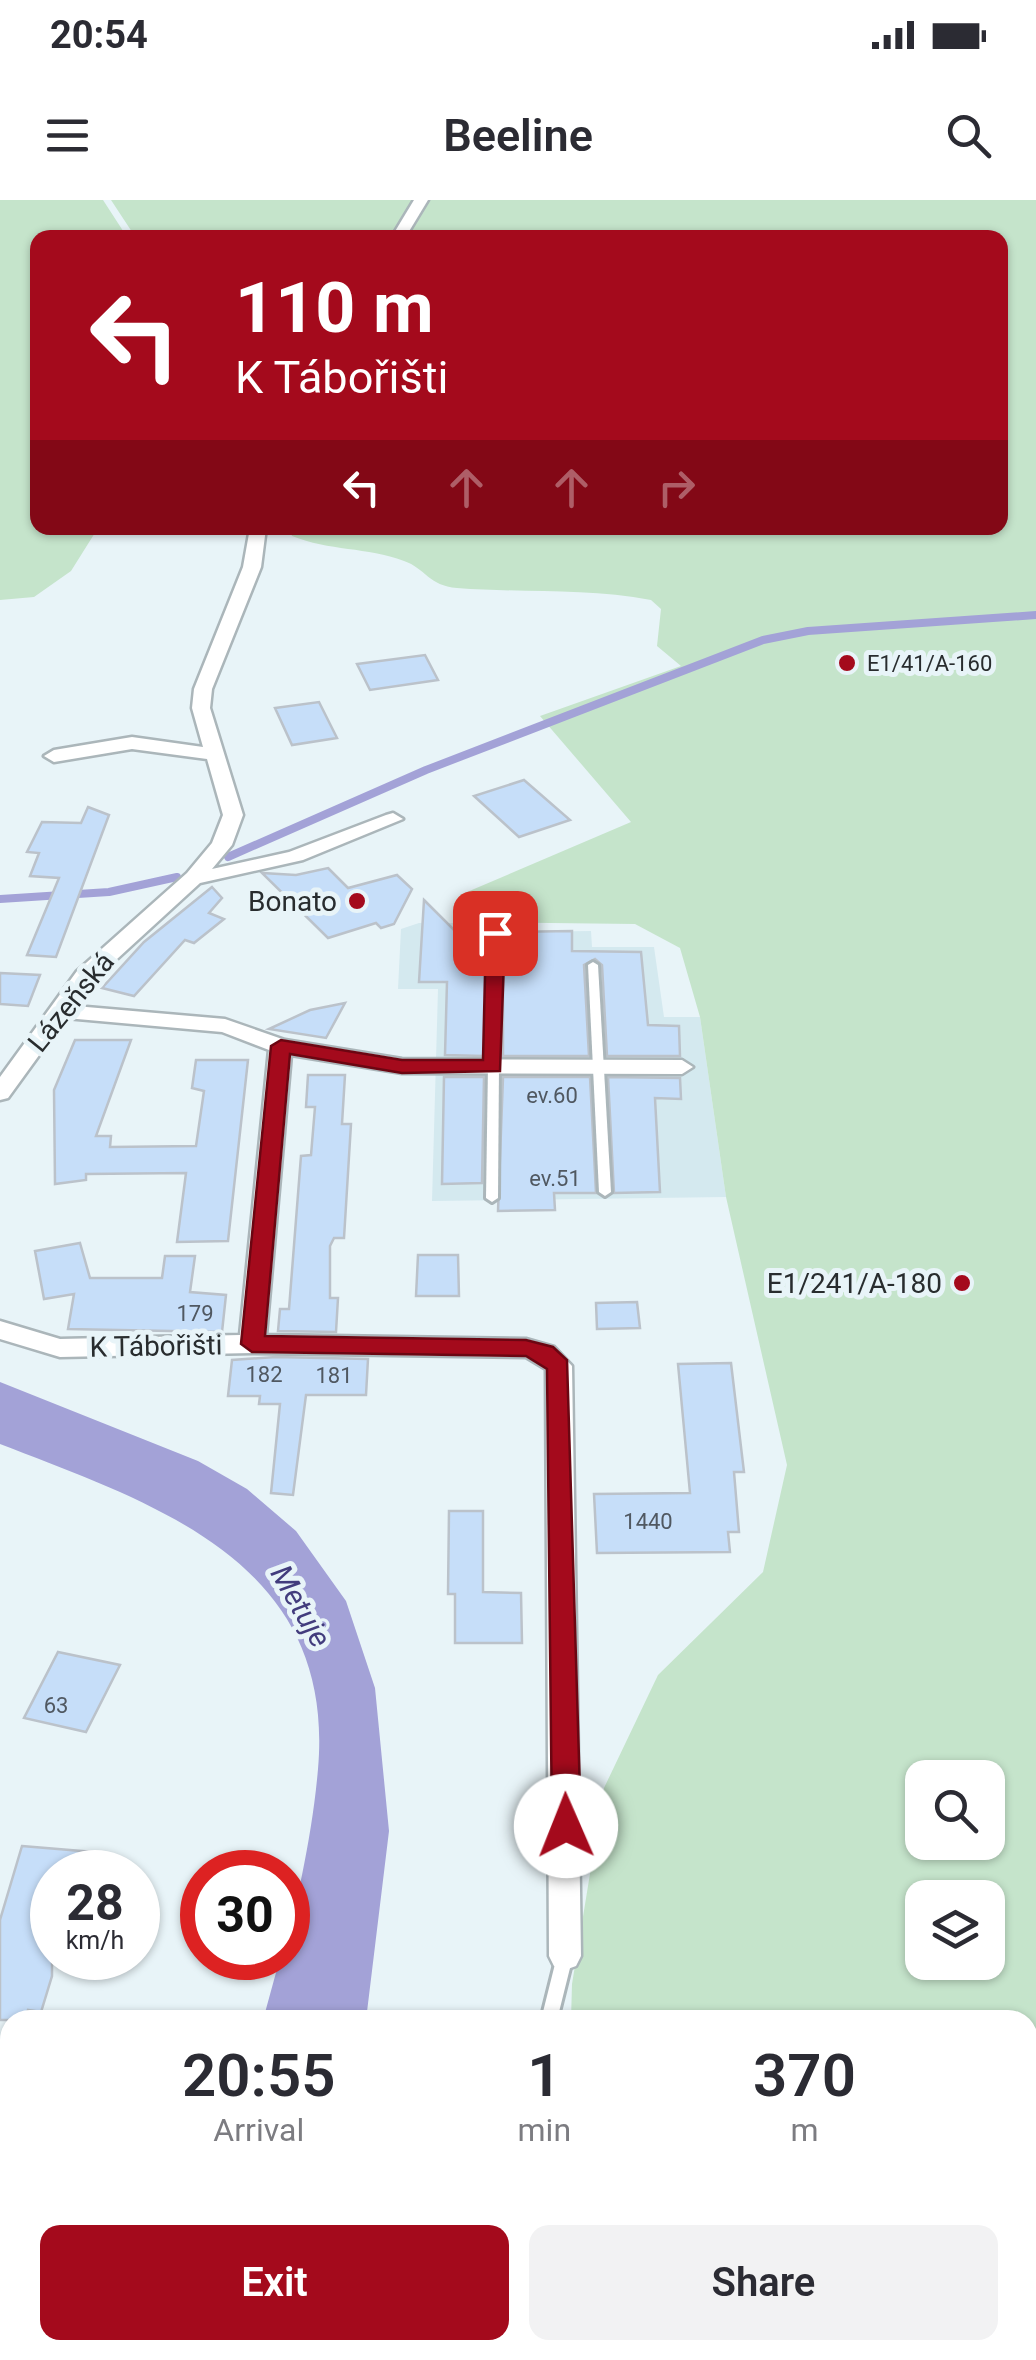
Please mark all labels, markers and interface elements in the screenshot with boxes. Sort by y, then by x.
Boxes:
text: 20:54 [50,13,148,57]
icon: menu [40,108,95,163]
icon: search [941,108,996,163]
text: Beeline [443,109,593,162]
text: 110 m [235,267,434,349]
icon: left [70,270,200,400]
text: K Tábořišti [235,351,448,404]
icon: left [334,460,389,515]
icon: ahead [439,460,494,515]
icon: ahead [544,460,599,515]
icon: right [649,460,704,515]
place label: E1/41/A-160 [867,651,992,676]
marker: E1/41/A-160 [836,652,858,674]
place label: Bonato [248,885,337,918]
marker: Bonato [346,890,368,912]
pin [453,891,538,976]
icon: arrive [468,906,523,961]
street label: Lázeňská [21,946,121,1058]
house number: ev.60 [526,1083,578,1108]
house number: ev.51 [529,1166,581,1191]
place label: E1/241/A-180 [767,1267,942,1300]
marker: E1/241/A-180 [951,1272,973,1294]
house number: 179 [176,1301,214,1326]
street label: K Tábořišti [89,1328,223,1364]
house number: 182 [245,1362,283,1387]
house number: 181 [315,1363,353,1388]
house number: 1440 [623,1509,673,1534]
water label: Metuje [264,1559,338,1653]
house number: 63 [44,1693,68,1718]
map controls [905,1760,1005,1980]
button: search [905,1760,1005,1860]
position arrow [514,1774,618,1878]
speed limit sign: 30 [180,1850,310,1980]
text: 28 [66,1874,124,1932]
button: layers [905,1880,1005,1980]
text: km/h [66,1926,124,1955]
text: 20:55 [182,2040,336,2111]
text: 1 [527,2040,561,2111]
text: 370 [753,2040,856,2111]
text: Arrival [213,2111,304,2149]
text: min [518,2111,571,2149]
text: m [790,2111,819,2149]
button: Exit [40,2225,509,2340]
button: Share [529,2225,998,2340]

